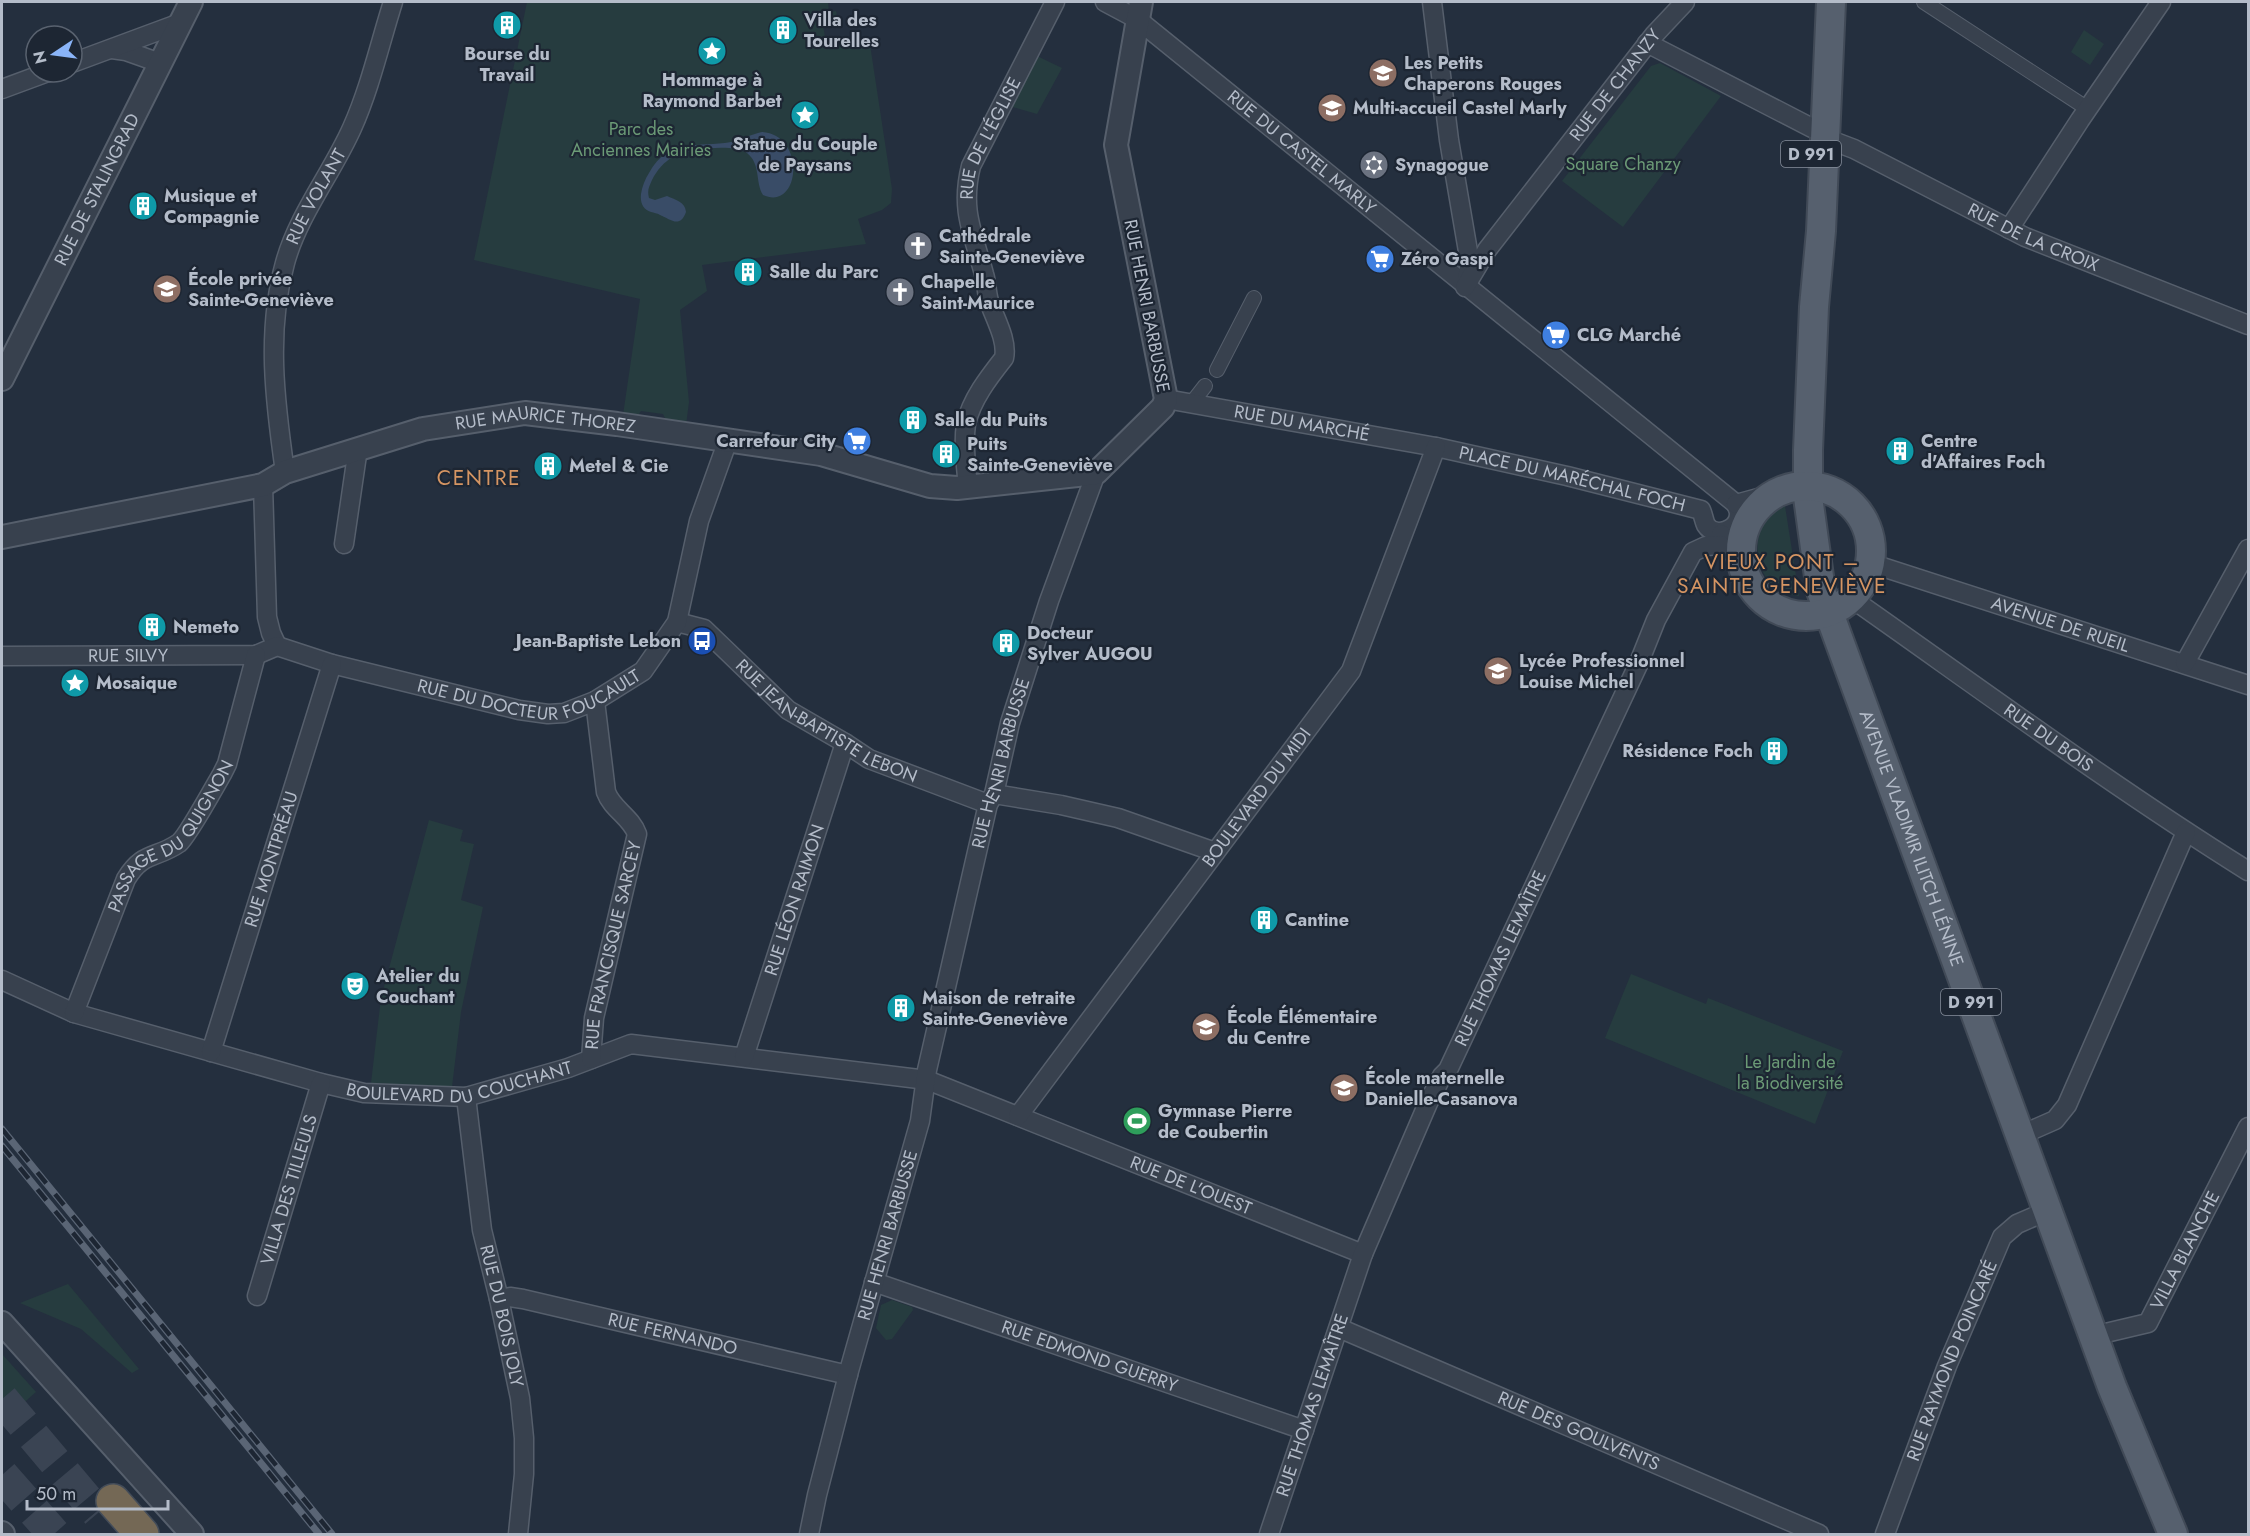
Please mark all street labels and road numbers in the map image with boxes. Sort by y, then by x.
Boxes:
street label: RUE DE CHANZY [1563,23,1668,147]
street label: RUE DE L'ÉGLISE [954,73,1027,200]
street label: RUE DU CASTEL MARLY [1222,84,1382,221]
street label: RUE DE STALINGRAD [48,109,146,270]
road number: D 991 [1781,141,1841,167]
street label: RUE VOLANT [279,144,353,248]
street label: RUE DE LA CROIX [1963,197,2103,278]
street label: RUE HENRI BARBUSSE [1117,217,1177,395]
street label: RUE DU MARCHÉ [1232,398,1372,448]
street label: RUE MAURICE THOREZ [453,400,638,440]
street label: PLACE DU MARÉCHAL FOCH [1456,439,1688,519]
street label: AVENUE DE RUEIL [1988,590,2133,659]
street label: RUE SILVY [88,642,169,669]
street label: RUE JEAN-BAPTISTE LEBON [730,653,921,789]
street label: RUE DU DOCTEUR FOUCAULT [415,663,646,727]
street label: RUE HENRI BARBUSSE [965,675,1037,851]
street label: RUE DU BOIS [1998,697,2099,778]
street label: AVENUE VLADIMIR ILITCH LÉNINE [1853,707,1970,970]
street label: BOULEVARD DU MIDI [1196,722,1317,872]
street label: PASSAGE DU QUIGNON [101,755,240,916]
street label: RUE MONTPRÉAU [238,788,305,930]
street label: RUE LÉON RAIMON [758,821,831,979]
street label: RUE FRANCISQUE SARCEY [579,837,648,1051]
street label: RUE THOMAS LEMAÎTRE [1448,866,1553,1050]
road number: D 991 [1941,989,2001,1015]
street label: BOULEVARD DU COUCHANT [344,1054,576,1111]
street label: VILLA DES TILLEULS [254,1111,324,1268]
street label: RUE HENRI BARBUSSE [851,1147,924,1323]
street label: RUE DE L'OUEST [1126,1149,1256,1222]
street label: VILLA BLANCHE [2144,1187,2226,1314]
street label: RUE DU BOIS JOLY [473,1242,530,1390]
street label: RUE RAYMOND POINCARÉ [1900,1256,2004,1465]
street label: RUE FERNANDO [605,1306,740,1362]
street label: RUE THOMAS LEMAÎTRE [1270,1310,1355,1500]
street label: RUE EDMOND GUERRY [998,1314,1182,1399]
street label: RUE DES GOULVENTS [1494,1385,1664,1477]

